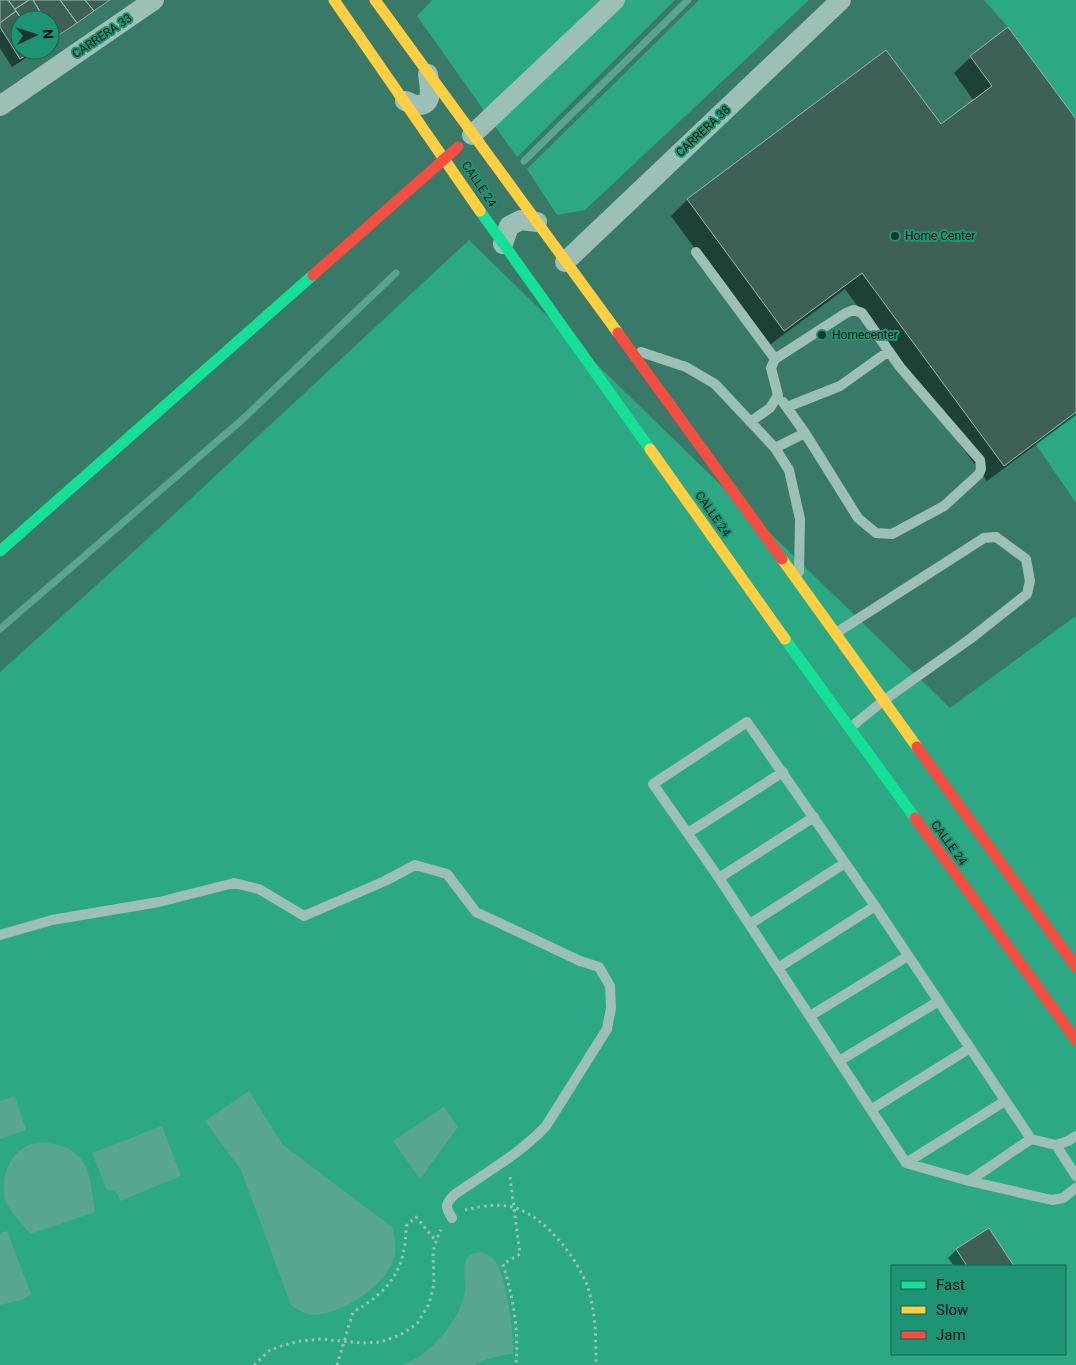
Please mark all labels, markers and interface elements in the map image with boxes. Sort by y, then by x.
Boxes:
north arrow [10,10,60,60]
street label: CARRERA 33 [70,11,134,61]
text: N [40,29,56,40]
street label: CARRERA 38 [673,102,733,160]
street label: CALLE 24 [459,159,499,210]
place label: Home Center [905,229,975,243]
marker: Home Center [889,230,901,242]
place label: Homecenter [832,328,898,342]
marker: Homecenter [816,329,828,341]
street label: CALLE 24 [692,489,734,539]
street label: CALLE 24 [928,818,970,868]
legend [891,1265,1066,1355]
text: Fast [936,1276,965,1294]
text: Slow [936,1301,968,1319]
text: Jam [936,1326,966,1344]

